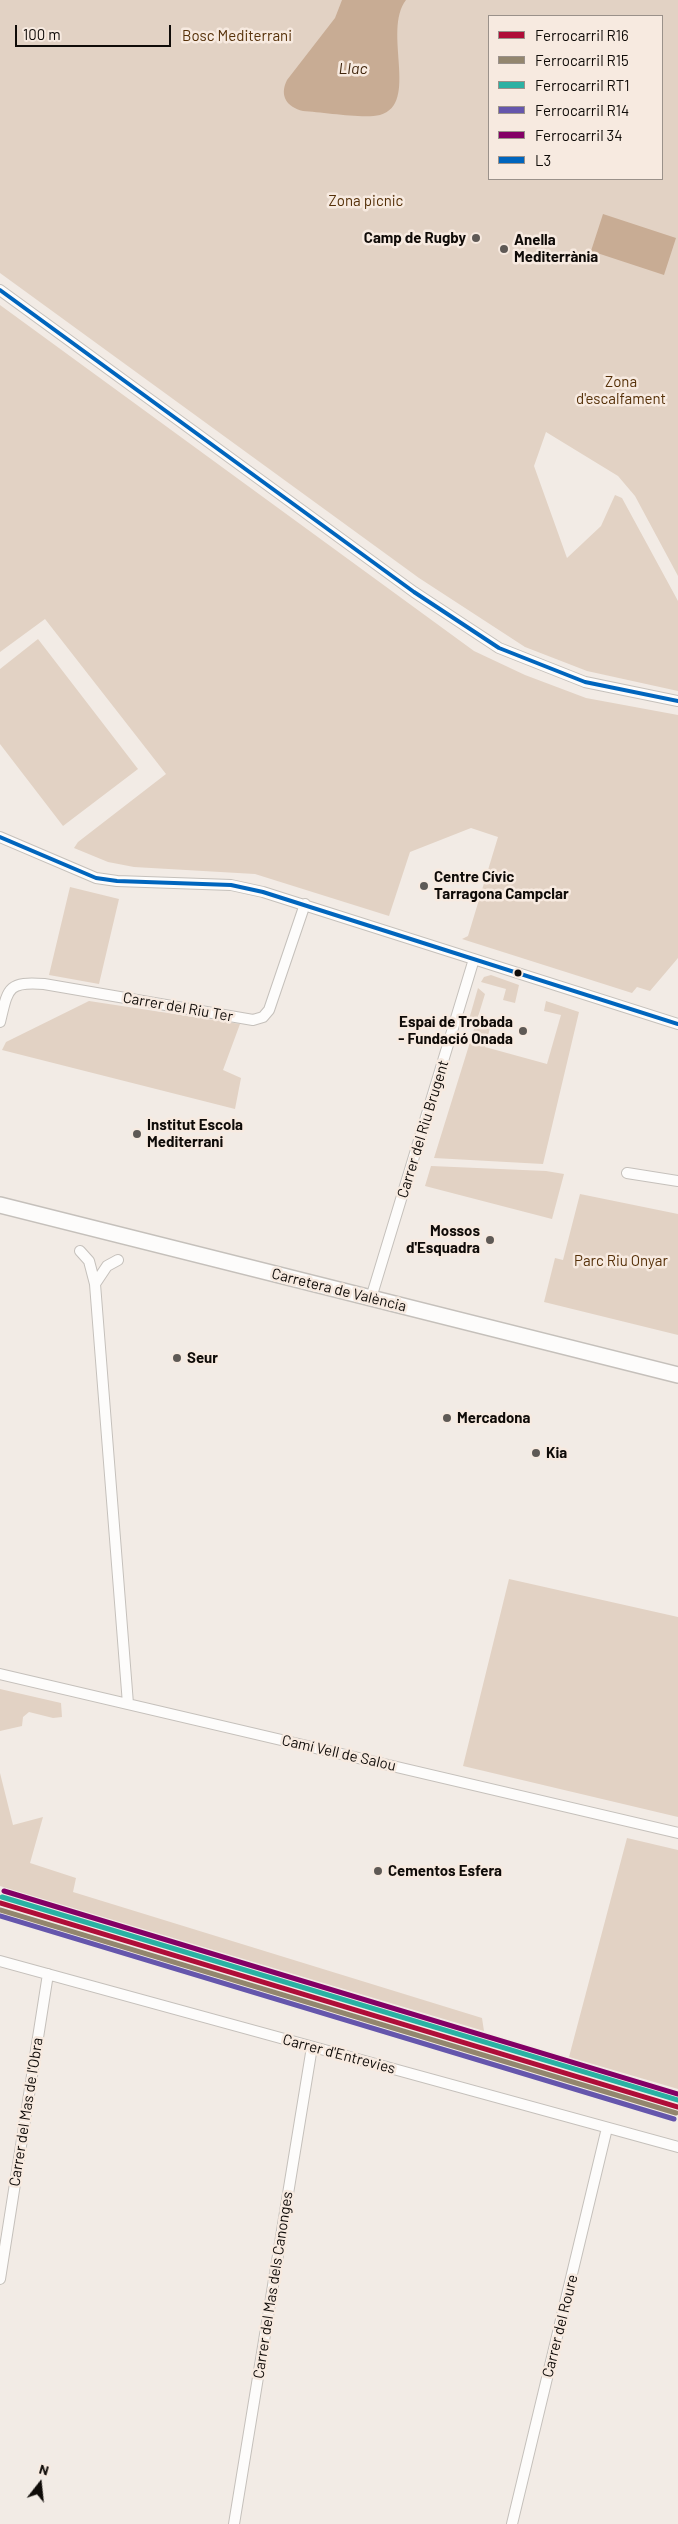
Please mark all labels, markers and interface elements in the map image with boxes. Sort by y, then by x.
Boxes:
scale bar [18,15,174,47]
legend [488,15,663,180]
text: 100 m [23,25,61,43]
text: Ferrocarril R16 [535,26,629,44]
park label: Bosc Mediterrani [182,27,292,45]
text: Ferrocarril R15 [535,51,629,69]
water label: Llac [339,59,367,79]
text: Ferrocarril RT1 [535,76,630,94]
text: Ferrocarril R14 [535,101,629,119]
text: Ferrocarril 34 [535,126,623,144]
text: L3 [535,151,551,169]
park label: Zona picnic [329,192,403,210]
place label: Camp de Rugby [364,229,466,247]
place label: Anella Mediterrània [514,231,598,266]
marker: Camp de Rugby [470,232,482,244]
marker: Anella Mediterrània [498,243,510,255]
park label: Zona d'escalfament [576,373,666,408]
place label: Centre Cívic Tarragona Campclar [434,868,569,903]
marker: Centre Cívic Tarragona Campclar [418,880,430,892]
unlabelled marker [513,968,523,978]
street label: Carrer del Riu Ter [121,988,235,1026]
place label: Espai de Trobada - Fundació Onada [398,1013,513,1048]
marker: Espai de Trobada - Fundació Onada [517,1025,529,1037]
street label: Carrer del Riu Brugent [393,1058,453,1200]
place label: Institut Escola Mediterrani [147,1116,243,1151]
marker: Institut Escola Mediterrani [131,1128,143,1140]
place label: Mossos d'Esquadra [406,1222,480,1257]
marker: Mossos d'Esquadra [484,1234,496,1246]
park label: Parc Riu Onyar [574,1252,668,1270]
street label: Carretera de València [270,1265,408,1315]
place label: Seur [187,1349,218,1367]
marker: Seur [171,1352,183,1364]
place label: Mercadona [457,1409,530,1427]
marker: Mercadona [441,1412,453,1424]
place label: Kia [546,1444,567,1462]
marker: Kia [530,1447,542,1459]
street label: Camí Vell de Salou [280,1731,398,1775]
place label: Cementos Esfera [388,1862,502,1880]
marker: Cementos Esfera [372,1865,384,1877]
street label: Carrer d'Entrevies [281,2030,397,2078]
street label: Carrer del Mas de l'Obra [5,2036,47,2188]
street label: Carrer del Mas dels Canonges [249,2190,297,2380]
street label: Carrer del Roure [539,2273,581,2379]
north arrow [15,2459,65,2509]
text: N [37,2460,51,2479]

